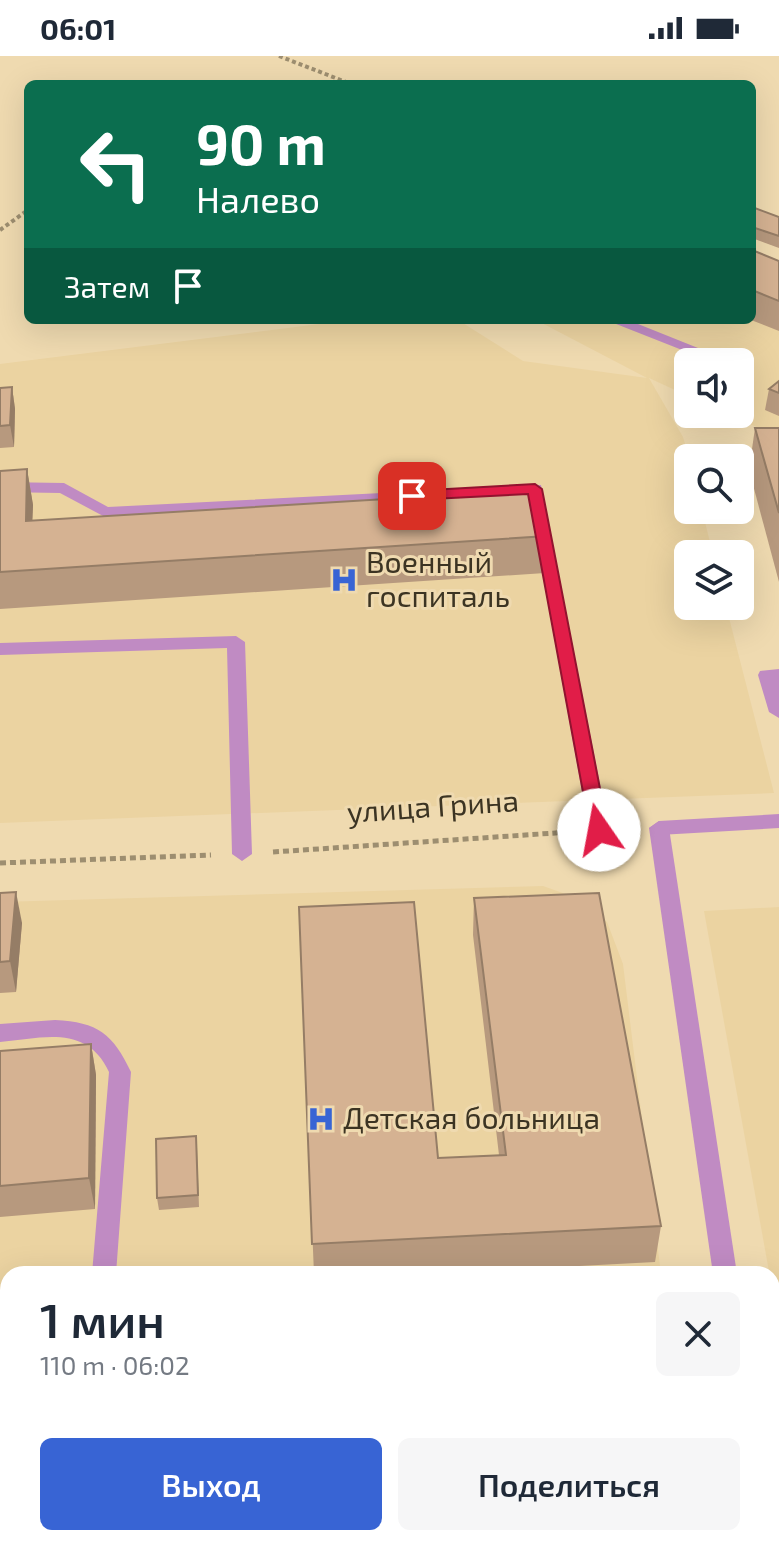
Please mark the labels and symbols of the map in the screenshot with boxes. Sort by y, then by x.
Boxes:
pin [378,462,446,530]
place label: Военный госпиталь [366,543,510,613]
hospital icon: Военный госпиталь [329,565,359,595]
street label: улица Грина [346,781,520,830]
position arrow [557,788,641,872]
place label: Детская больница [343,1099,600,1135]
hospital icon: Детская больница [306,1104,336,1134]

